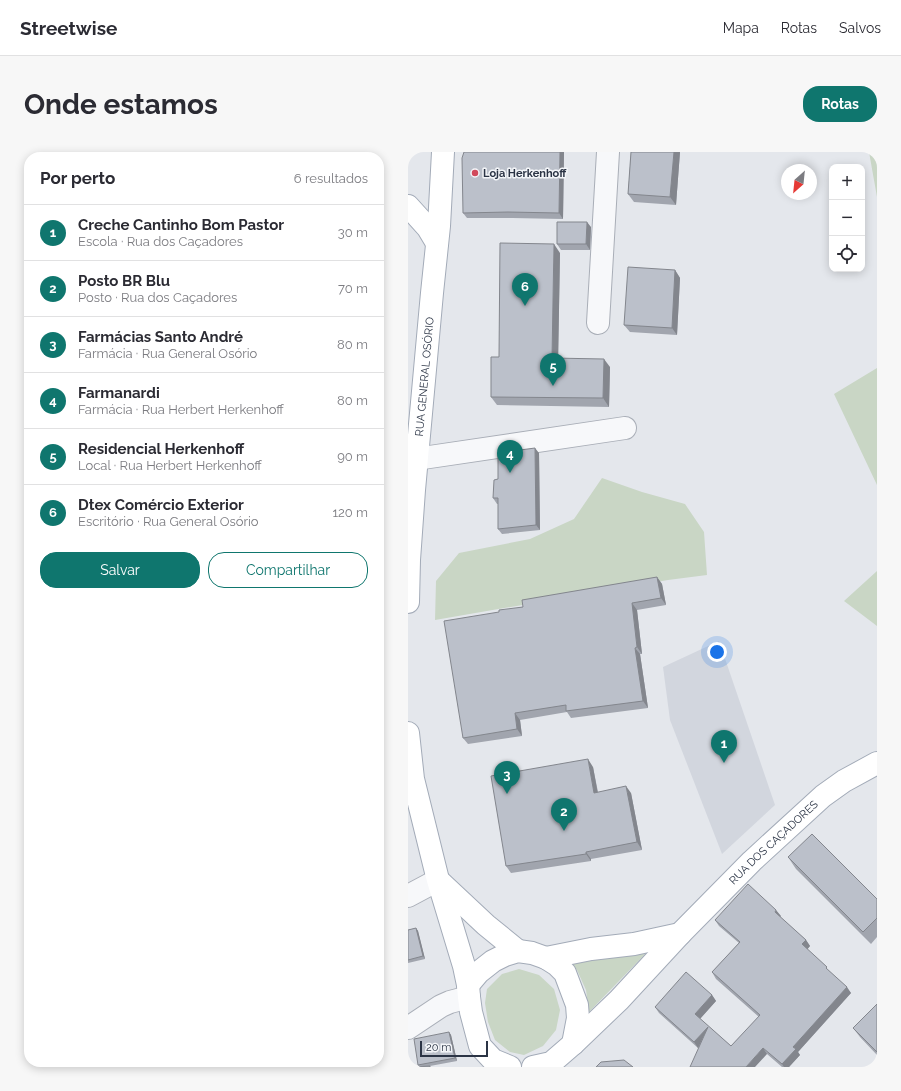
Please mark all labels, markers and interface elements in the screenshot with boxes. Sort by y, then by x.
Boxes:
text: Streetwise [20,17,117,39]
text: Mapa [723,20,759,36]
text: Rotas [781,20,817,36]
text: Salvos [839,20,881,36]
button: Rotas [803,86,877,122]
text: Onde estamos [24,88,218,121]
north arrow [781,164,817,200]
map controls [829,164,865,272]
button: + [829,164,865,200]
place label: Loja Herkenhoff [483,167,567,180]
text: Por perto [40,168,115,188]
marker: Loja Herkenhoff [470,168,480,178]
text: 6 resultados [294,171,368,186]
button: − [829,200,865,236]
text: Creche Cantinho Bom Pastor [78,216,284,234]
text: 1 [50,225,56,240]
text: 30 m [338,225,368,240]
text: Escola · Rua dos Caçadores [78,234,243,249]
button: locate [829,236,865,272]
text: Posto BR Blu [78,272,170,290]
pin: 6 [512,273,538,306]
text: 2 [49,281,57,296]
text: 70 m [338,281,368,296]
text: Posto · Rua dos Caçadores [78,290,237,305]
street label: RUA GENERAL OSÓRIO [412,316,436,437]
text: Farmácias Santo André [78,328,243,346]
text: 3 [49,337,57,352]
text: 80 m [337,337,368,352]
text: Farmácia · Rua General Osório [78,346,257,361]
pin: 5 [540,353,566,386]
text: Farmanardi [78,384,160,402]
text: 4 [49,393,57,408]
text: 80 m [337,393,368,408]
text: Farmácia · Rua Herbert Herkenhoff [78,402,284,417]
text: Residencial Herkenhoff [78,440,244,458]
pin: 4 [497,440,523,473]
text: 5 [49,449,57,464]
text: 90 m [337,449,368,464]
text: Local · Rua Herbert Herkenhoff [78,458,262,473]
text: Dtex Comércio Exterior [78,496,244,514]
text: 6 [49,505,57,520]
text: 120 m [332,505,368,520]
text: Escritório · Rua General Osório [78,514,259,529]
button: Salvar [40,552,200,588]
button: Compartilhar [208,552,368,588]
your location [707,642,727,662]
pin: 1 [711,730,737,763]
pin: 3 [494,761,520,794]
street label: RUA DOS CAÇADORES [726,797,821,887]
pin: 2 [551,798,577,831]
scale bar [420,1039,488,1058]
text: 20 m [426,1041,451,1054]

